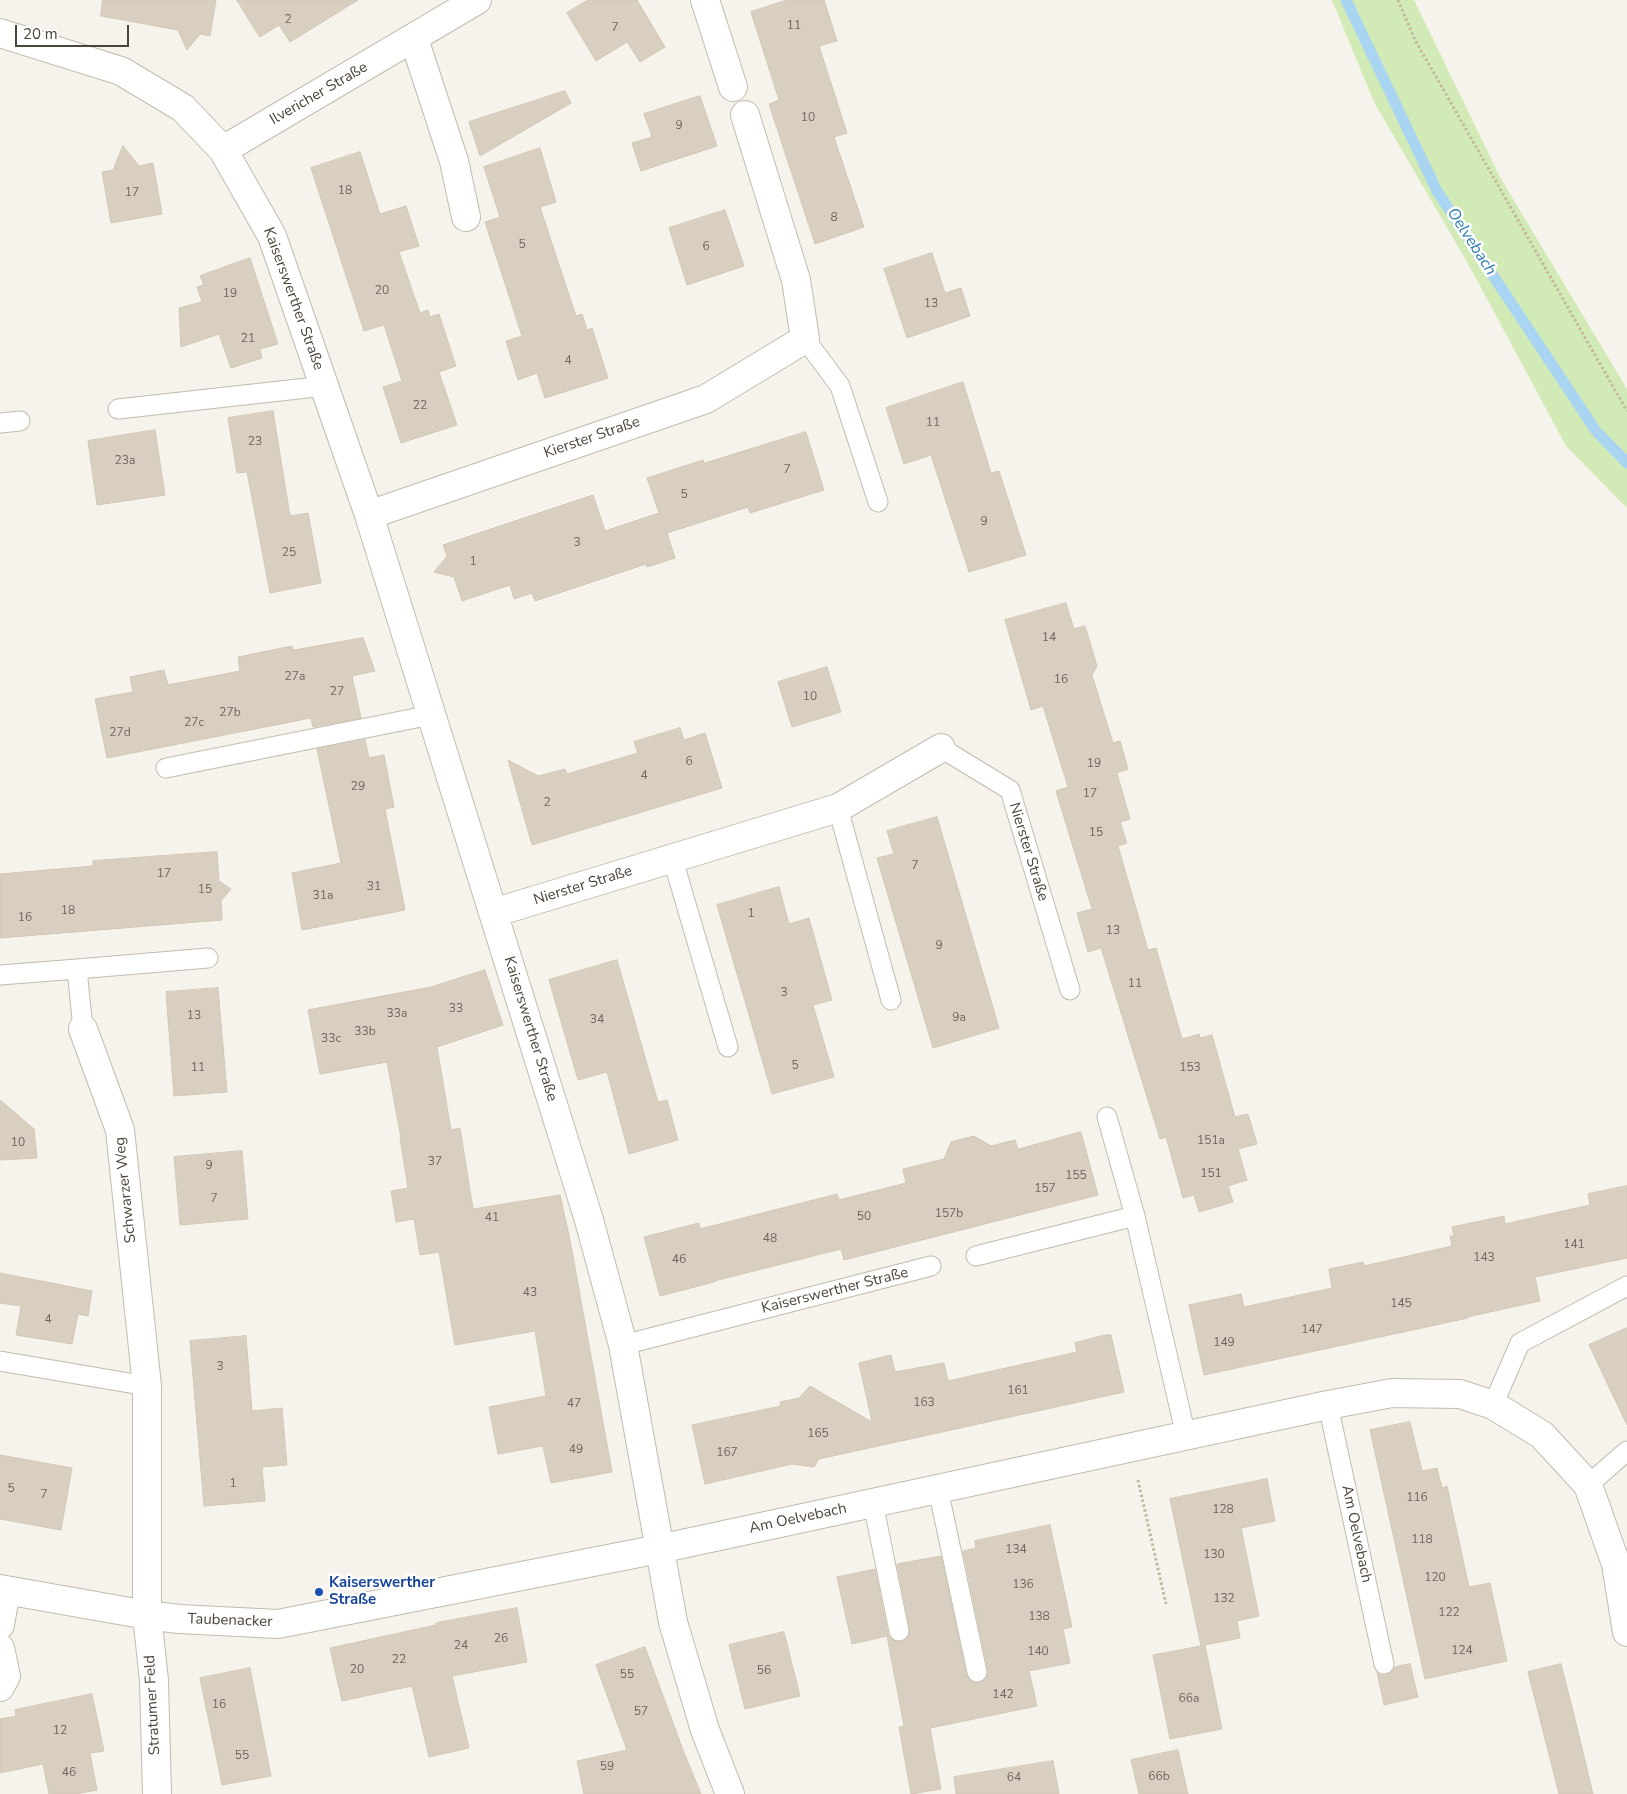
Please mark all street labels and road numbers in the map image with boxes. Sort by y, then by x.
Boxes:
street label: Ilvericher Straße [267,59,371,129]
street label: Kaiserswerther Straße [259,225,327,373]
street label: Kierster Straße [542,413,642,463]
street label: Nierster Straße [1004,800,1052,904]
street label: Nierster Straße [531,862,635,910]
street label: Kaiserswerther Straße [499,954,561,1104]
street label: Schwarzer Weg [111,1136,141,1244]
street label: Kaiserswerther Straße [760,1264,910,1318]
street label: Am Oelvebach [1337,1484,1375,1584]
street label: Am Oelvebach [748,1500,848,1538]
street label: Taubenacker [187,1611,273,1631]
street label: Stratumer Feld [141,1654,165,1756]

